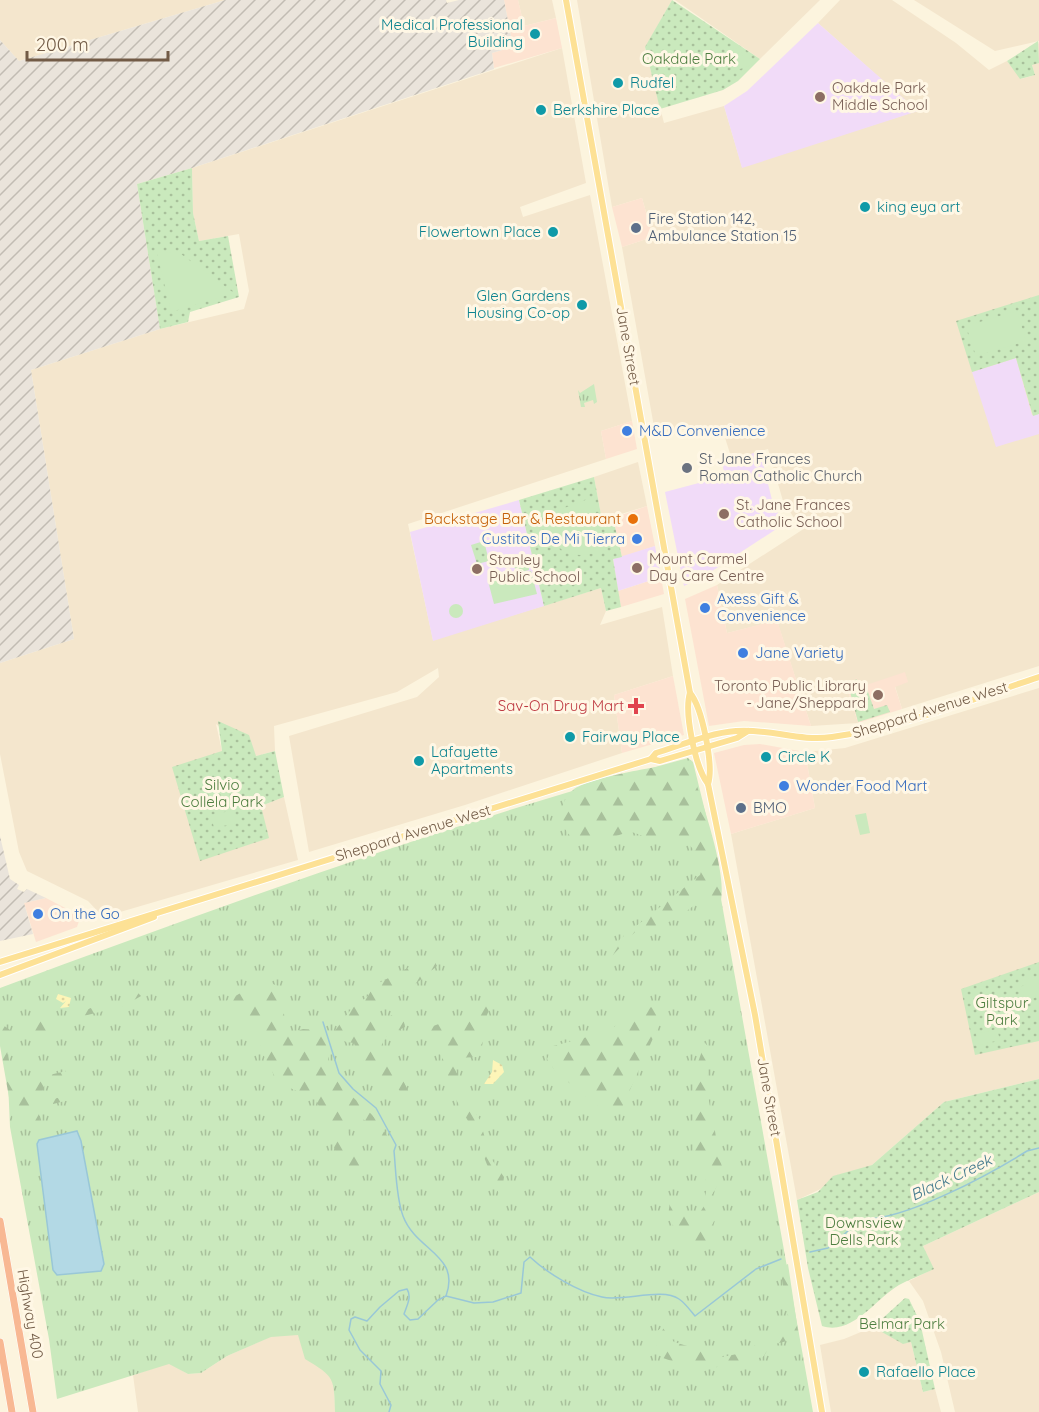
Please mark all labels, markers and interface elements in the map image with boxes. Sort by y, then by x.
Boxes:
place label: Medical Professional Building [381,15,523,51]
scale bar [27,24,168,62]
marker: Medical Professional Building [528,27,542,41]
text: 200 m [36,33,89,56]
park label: Oakdale Park [642,49,736,68]
place label: Rudfel [630,73,674,92]
marker: Rudfel [611,76,625,90]
place label: Oakdale Park Middle School [832,78,928,114]
marker: Oakdale Park Middle School [813,90,827,104]
place label: Berkshire Place [553,100,659,119]
marker: Berkshire Place [534,103,548,117]
place label: king eya art [877,197,960,216]
marker: king eya art [858,200,872,214]
place label: Fire Station 142, Ambulance Station 15 [648,209,797,245]
marker: Fire Station 142, Ambulance Station 15 [629,221,643,235]
place label: Flowertown Place [419,222,541,241]
marker: Flowertown Place [546,225,560,239]
place label: Glen Gardens Housing Co-op [466,286,570,322]
marker: Glen Gardens Housing Co-op [575,298,589,312]
street label: Jane Street [612,305,645,387]
place label: M&D Convenience [639,421,766,440]
marker: M&D Convenience [620,424,634,438]
place label: St Jane Frances Roman Catholic Church [699,449,862,485]
marker: St Jane Frances Roman Catholic Church [680,461,694,475]
place label: St. Jane Frances Catholic School [736,495,850,531]
marker: St. Jane Frances Catholic School [717,507,731,521]
place label: Backstage Bar & Restaurant [424,509,621,528]
marker: Backstage Bar & Restaurant [626,512,640,526]
place label: Custitos De Mi Tierra [482,529,625,548]
marker: Custitos De Mi Tierra [630,532,644,546]
place label: Mount Carmel Day Care Centre [649,549,764,585]
place label: Stanley Public School [489,550,580,586]
marker: Mount Carmel Day Care Centre [630,561,644,575]
marker: Stanley Public School [470,562,484,576]
place label: Axess Gift & Convenience [717,589,806,625]
marker: Axess Gift & Convenience [698,601,712,615]
place label: Jane Variety [755,643,844,662]
marker: Jane Variety [736,646,750,660]
place label: Toronto Public Library - Jane/Sheppard [714,676,866,712]
street label: Sheppard Avenue West [850,677,1010,742]
marker: Toronto Public Library - Jane/Sheppard [871,688,885,702]
place label: Sav-On Drug Mart [498,696,624,715]
marker: Sav-On Drug Mart [629,699,643,713]
place label: Fairway Place [582,727,680,746]
marker: Fairway Place [563,730,577,744]
place label: Lafayette Apartments [431,742,513,778]
place label: Circle K [778,747,830,766]
marker: Circle K [759,750,773,764]
marker: Lafayette Apartments [412,754,426,768]
park label: Silvio Collela Park [181,775,263,811]
place label: Wonder Food Mart [796,776,927,795]
marker: Wonder Food Mart [777,779,791,793]
place label: BMO [753,798,787,817]
street label: Sheppard Avenue West [333,800,493,865]
marker: BMO [734,801,748,815]
place label: On the Go [50,904,120,923]
marker: On the Go [31,907,45,921]
park label: Giltspur Park [976,993,1029,1029]
street label: Jane Street [753,1056,786,1138]
water label: Black Creek [907,1149,996,1205]
park label: Downsview Dells Park [825,1213,903,1249]
street label: Highway 400 [13,1268,48,1360]
park label: Belmar Park [859,1314,945,1333]
place label: Rafaello Place [876,1362,976,1381]
marker: Rafaello Place [857,1365,871,1379]

